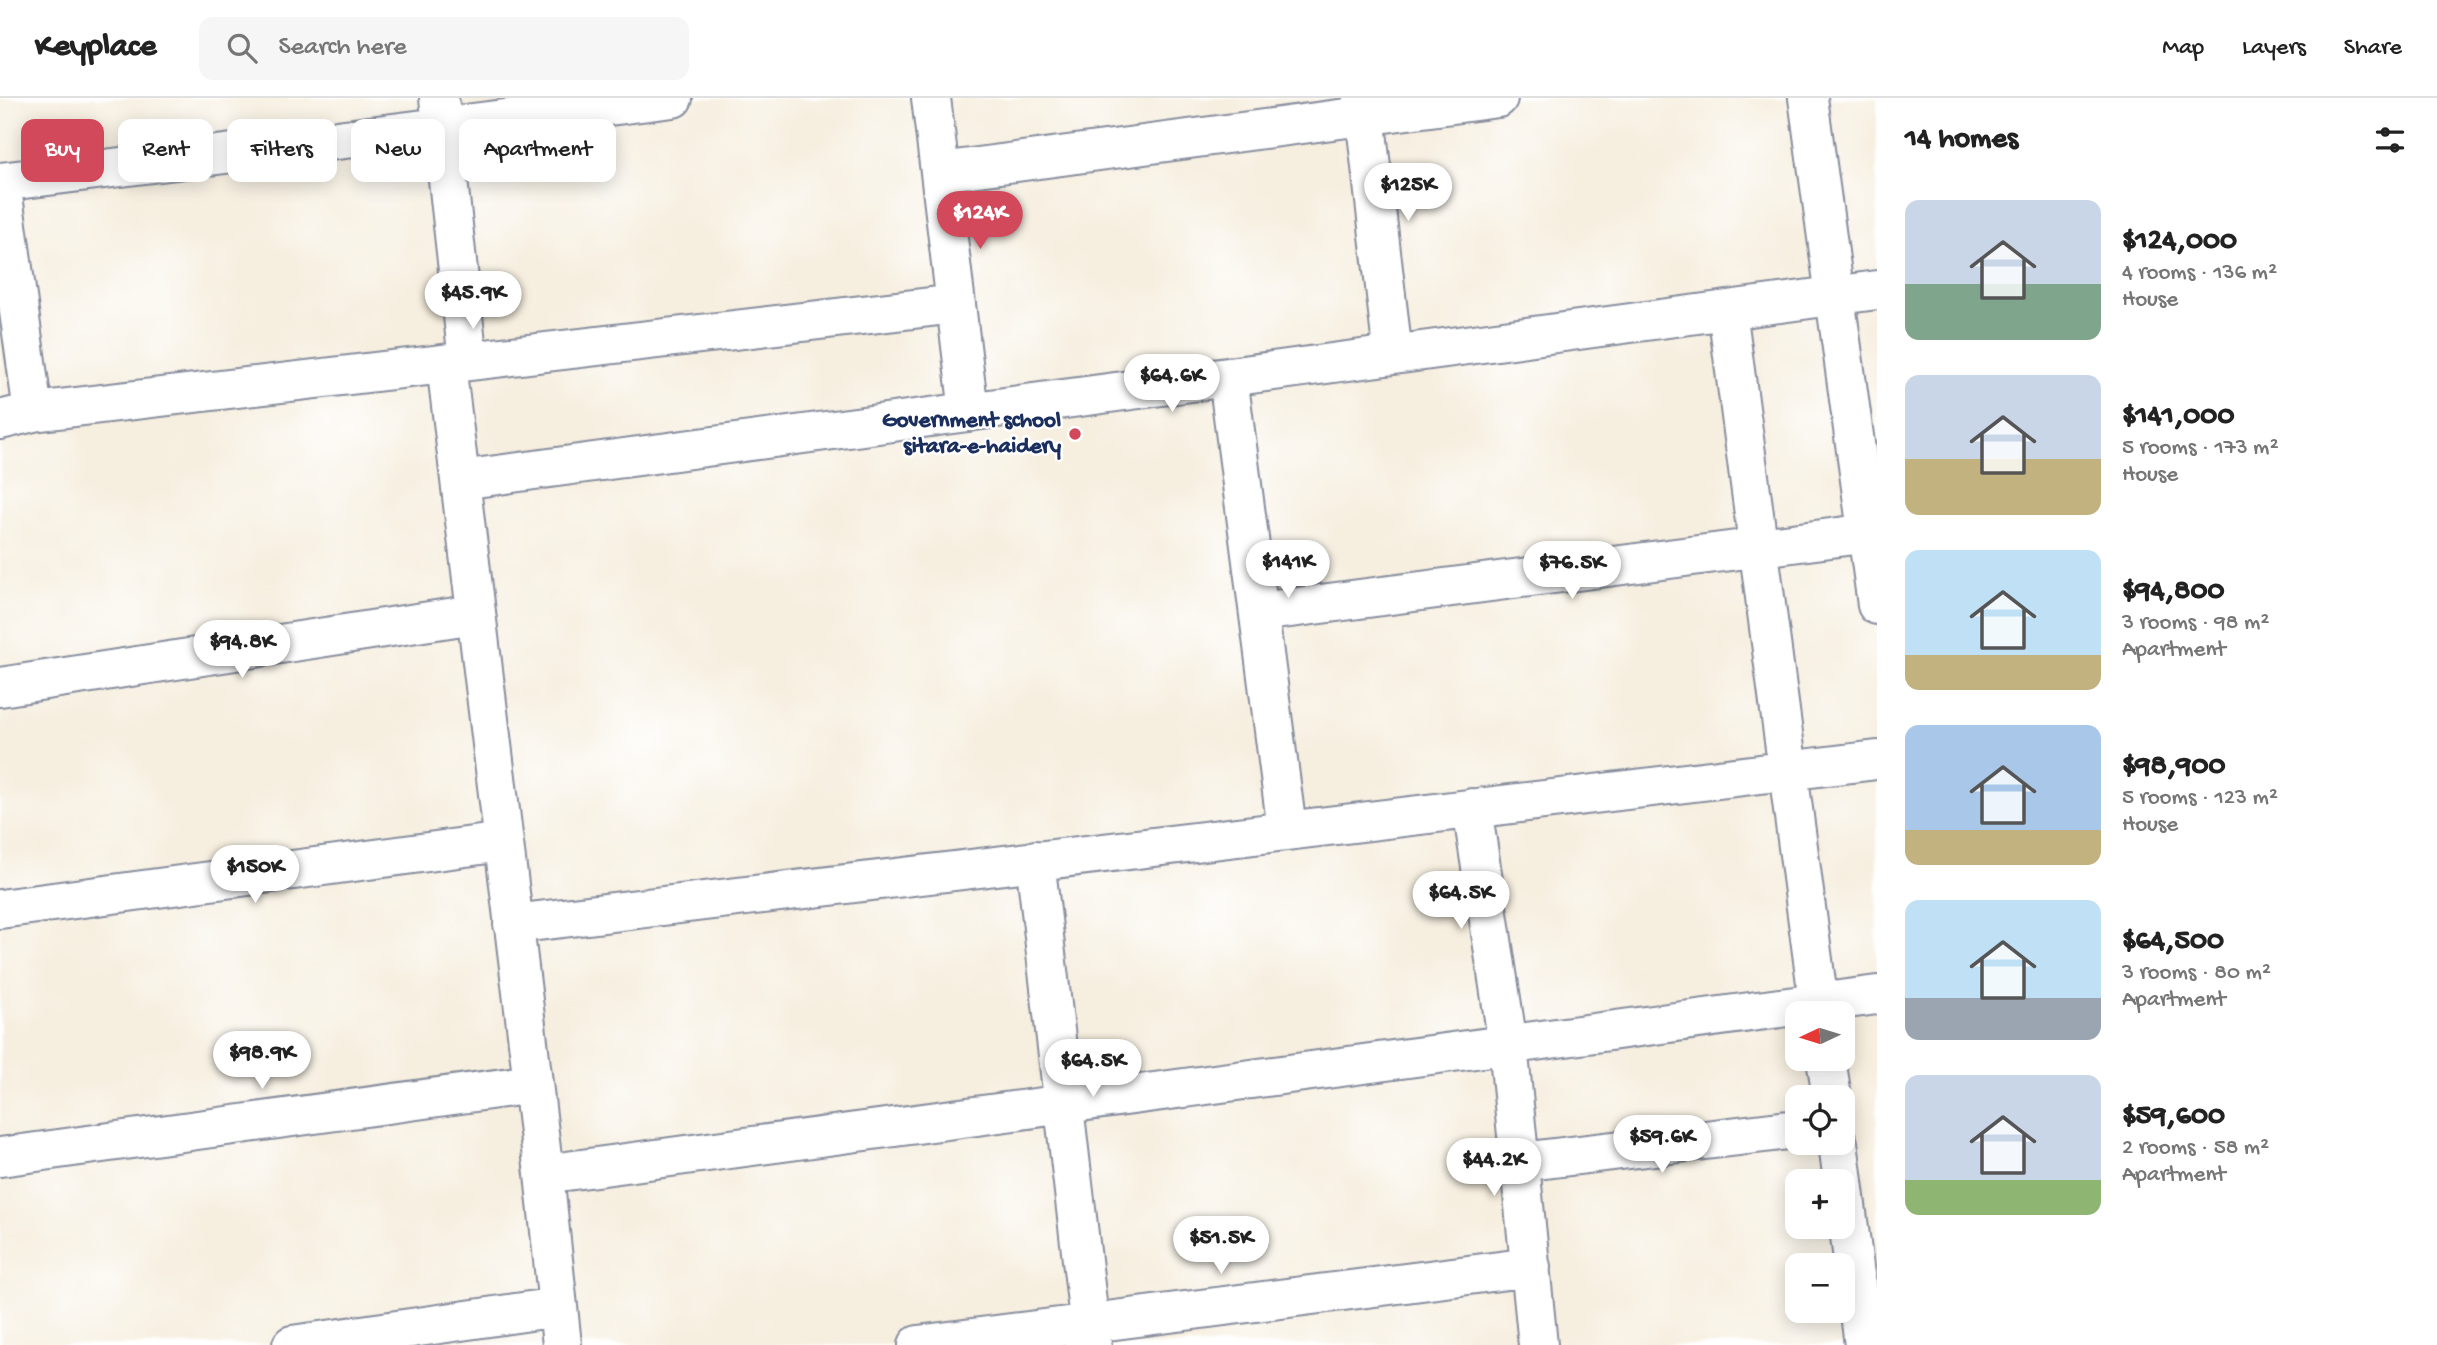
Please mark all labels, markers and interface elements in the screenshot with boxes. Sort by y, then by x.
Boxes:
search box [199,17,689,80]
text: Keyplace [35,29,157,67]
icon: search [223,29,261,67]
text: Search here [279,33,407,64]
text: Map [2162,34,2204,63]
text: Layers [2242,34,2306,63]
text: Share [2344,34,2402,63]
chip: Buy [21,119,104,182]
chip: Rent [118,119,213,182]
chip: Filters [227,119,337,182]
chip: New [351,119,445,182]
chip: Apartment [459,119,616,182]
icon: filters [2371,121,2409,159]
text: 14 homes [1905,123,2018,158]
pin: $125K [1359,164,1457,223]
text: $125K [1380,172,1436,199]
pin: $124K [931,192,1029,251]
text: $124K [953,200,1007,227]
text: $124,000 [2122,225,2237,260]
icon: home [1961,228,2045,312]
text: 4 rooms · 136 m² [2122,260,2277,287]
pin: $45.9K [416,272,530,331]
text: $45.9K [441,280,505,307]
text: House [2122,287,2178,314]
pin: $64.6K [1115,354,1229,414]
text: $64.6K [1140,363,1204,390]
text: $141,000 [2122,400,2234,435]
icon: home [1961,403,2045,487]
place label: Government school sitara-e-haidery [882,408,1062,461]
marker: Government school sitara-e-haidery [1067,426,1083,442]
text: 5 rooms · 173 m² [2122,435,2279,462]
text: House [2122,462,2178,489]
pin: $141K [1239,540,1337,600]
pin: $76.5K [1515,542,1629,601]
text: $141K [1262,549,1314,576]
text: $76.5K [1539,550,1605,577]
text: $94,800 [2122,575,2225,610]
icon: home [1961,578,2045,662]
text: 3 rooms · 98 m² [2122,610,2269,637]
pin: $94.8K [185,620,299,680]
text: $94.8K [209,629,275,656]
text: Apartment [2122,637,2226,664]
text: $98,900 [2122,750,2225,785]
icon: home [1961,753,2045,837]
text: 5 rooms · 123 m² [2122,785,2278,812]
text: House [2122,812,2178,839]
pin: $150K [206,846,304,905]
text: $150K [226,854,284,881]
pin: $64.5K [1404,872,1518,931]
text: $64.5K [1429,880,1493,907]
text: $64,500 [2122,925,2224,960]
icon: home [1961,928,2045,1012]
text: 3 rooms · 80 m² [2122,960,2271,987]
text: Apartment [2122,987,2226,1014]
north arrow [1785,1001,1855,1071]
map controls [1785,1001,1855,1323]
pin: $98.9K [205,1032,319,1091]
text: $98.9K [229,1040,295,1067]
pin: $64.5K [1036,1040,1150,1099]
text: $64.5K [1061,1048,1125,1075]
button: locate [1785,1085,1855,1155]
text: $59,600 [2122,1100,2225,1135]
icon: home [1961,1103,2045,1187]
pin: $59.6K [1605,1116,1719,1175]
text: $59.6K [1629,1124,1695,1151]
text: 2 rooms · 58 m² [2122,1135,2269,1162]
pin: $44.2K [1437,1138,1551,1198]
text: $44.2K [1462,1147,1526,1174]
text: Apartment [2122,1162,2226,1189]
button: + [1785,1169,1855,1239]
pin: $51.5K [1164,1216,1278,1276]
text: $51.5K [1189,1225,1253,1252]
button: − [1785,1253,1855,1323]

